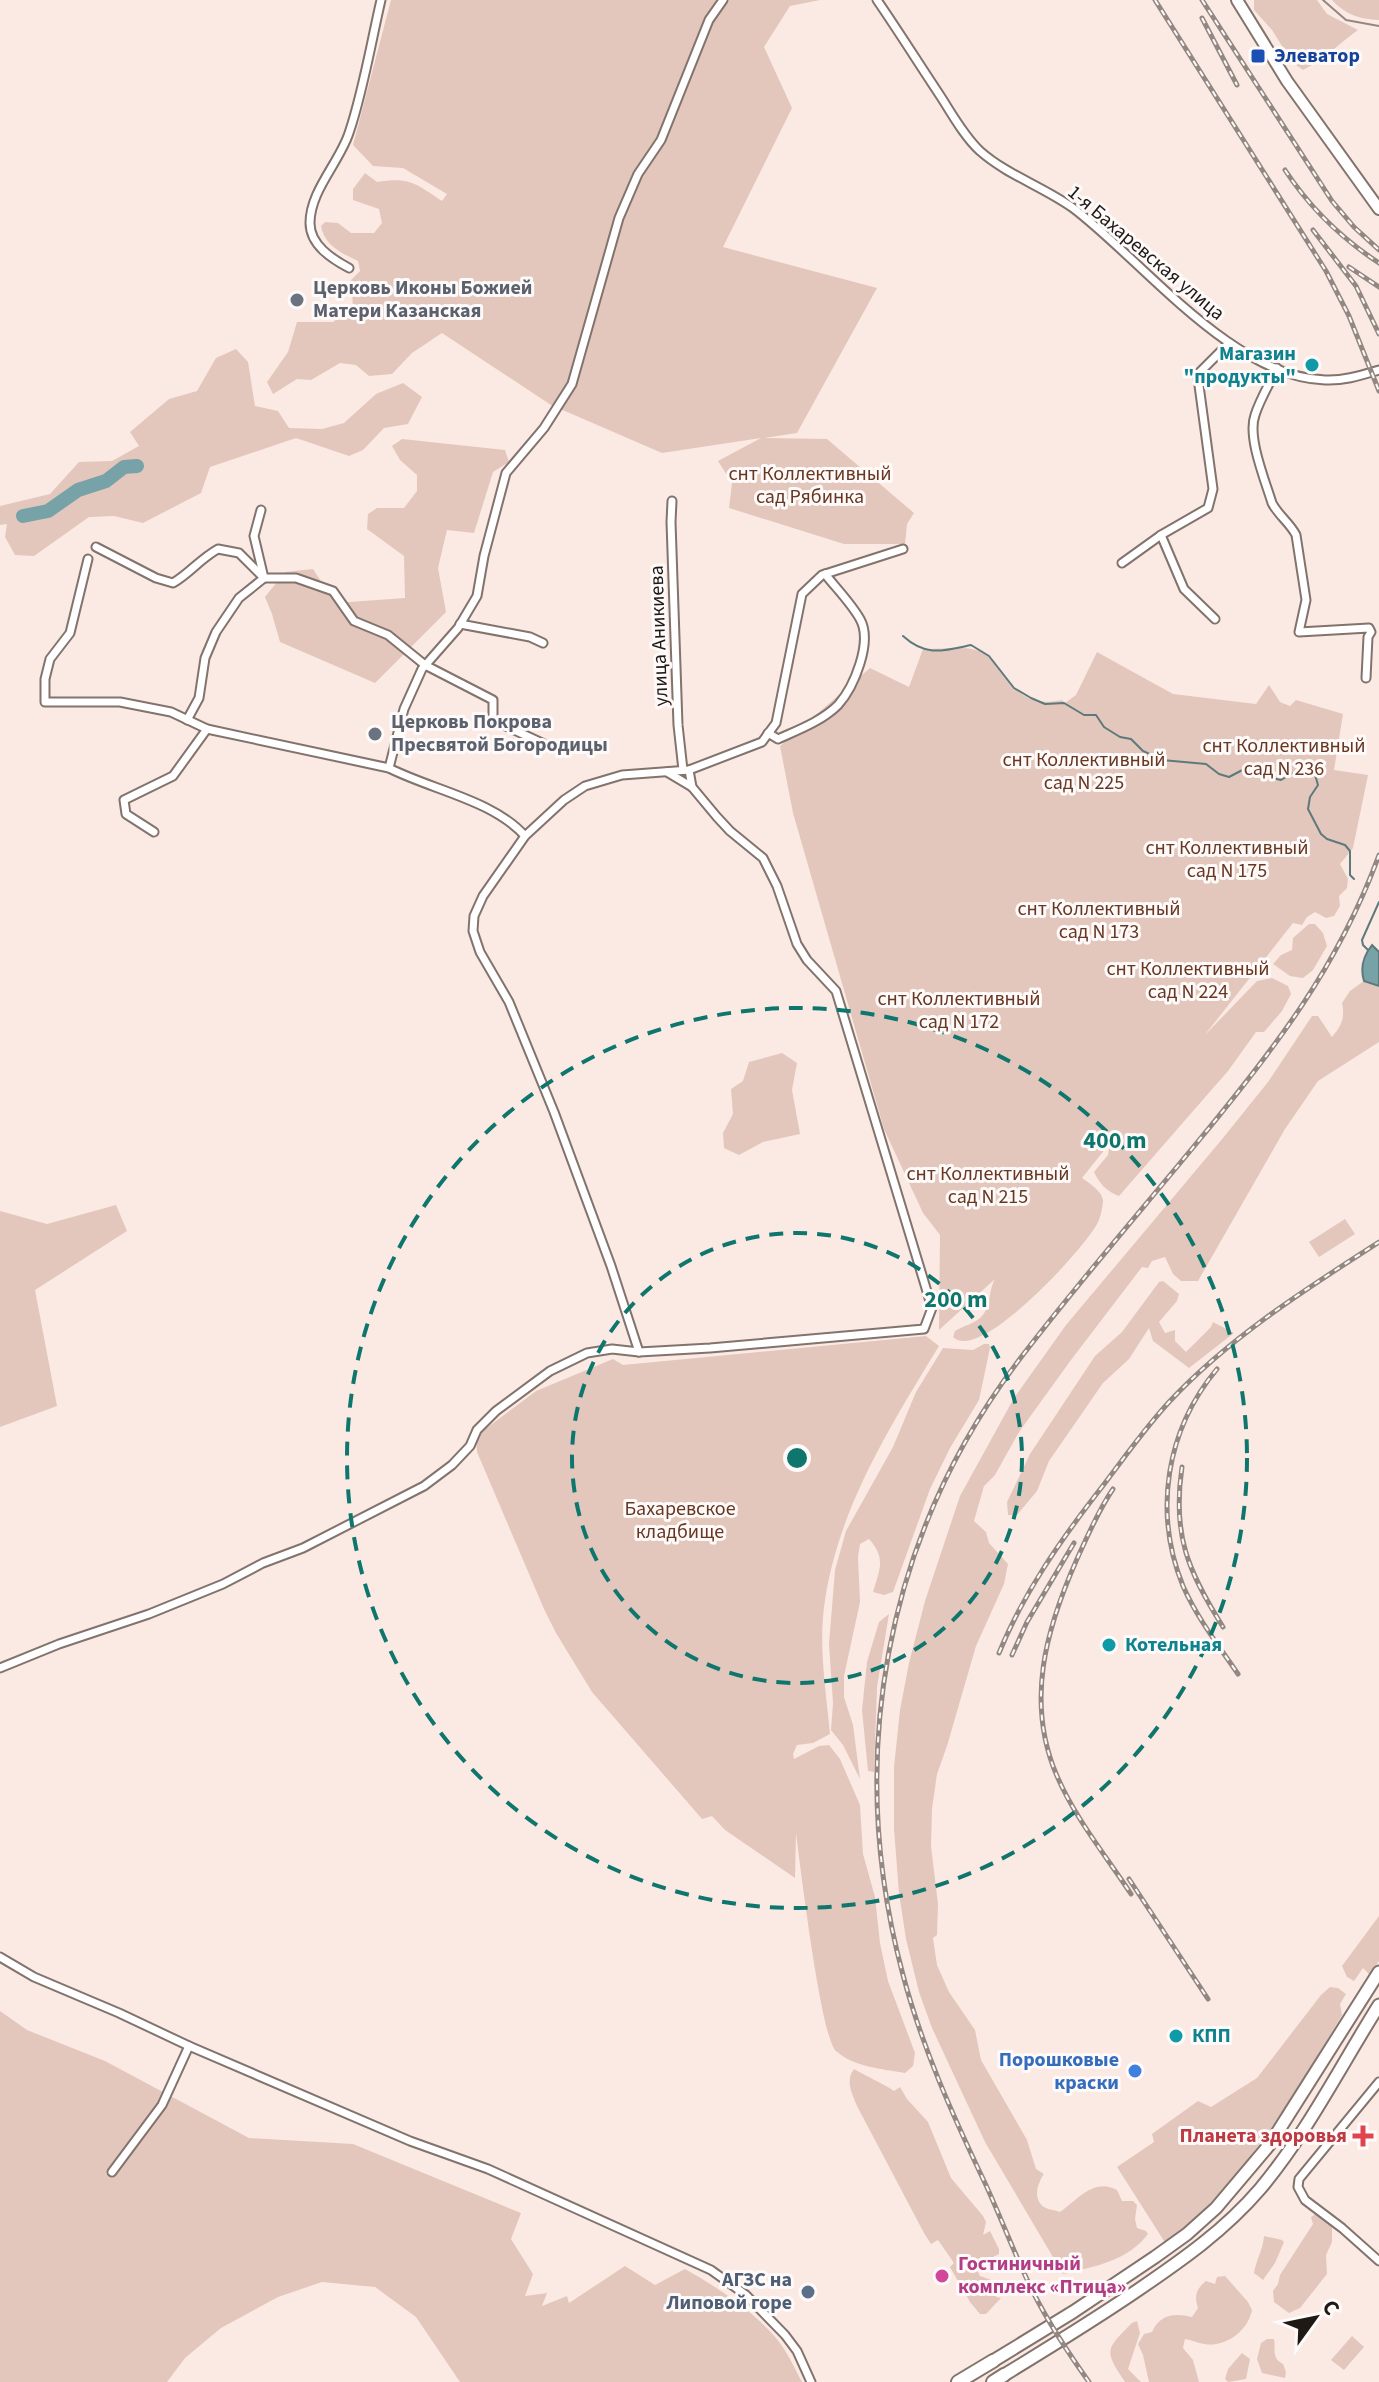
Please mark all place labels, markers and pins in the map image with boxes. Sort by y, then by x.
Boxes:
place label: Элеватор [1274,42,1360,70]
marker: Элеватор [1249,47,1267,65]
place label: Церковь Иконы Божией Матери Казанская [313,274,533,325]
marker: Церковь Иконы Божией Матери Казанская [288,291,306,309]
place label: Магазин "продукты" [1183,340,1296,391]
marker: Магазин "продукты" [1303,356,1321,374]
place label: Церковь Покрова Пресвятой Богородицы [391,708,608,759]
marker: Церковь Покрова Пресвятой Богородицы [366,725,384,743]
centre of rings [783,1444,811,1472]
place label: Котельная [1125,1631,1222,1659]
marker: Котельная [1100,1636,1118,1654]
place label: КПП [1192,2022,1231,2050]
marker: КПП [1167,2027,1185,2045]
place label: Порошковые краски [999,2046,1119,2097]
marker: Порошковые краски [1126,2062,1144,2080]
place label: Планета здоровья [1180,2122,1347,2150]
marker: Планета здоровья [1354,2127,1372,2145]
place label: Гостиничный комплекс «Птица» [958,2250,1126,2301]
place label: АГЗС на Липовой горе [665,2266,792,2317]
marker: Гостиничный комплекс «Птица» [933,2267,951,2285]
marker: АГЗС на Липовой горе [799,2283,817,2301]

